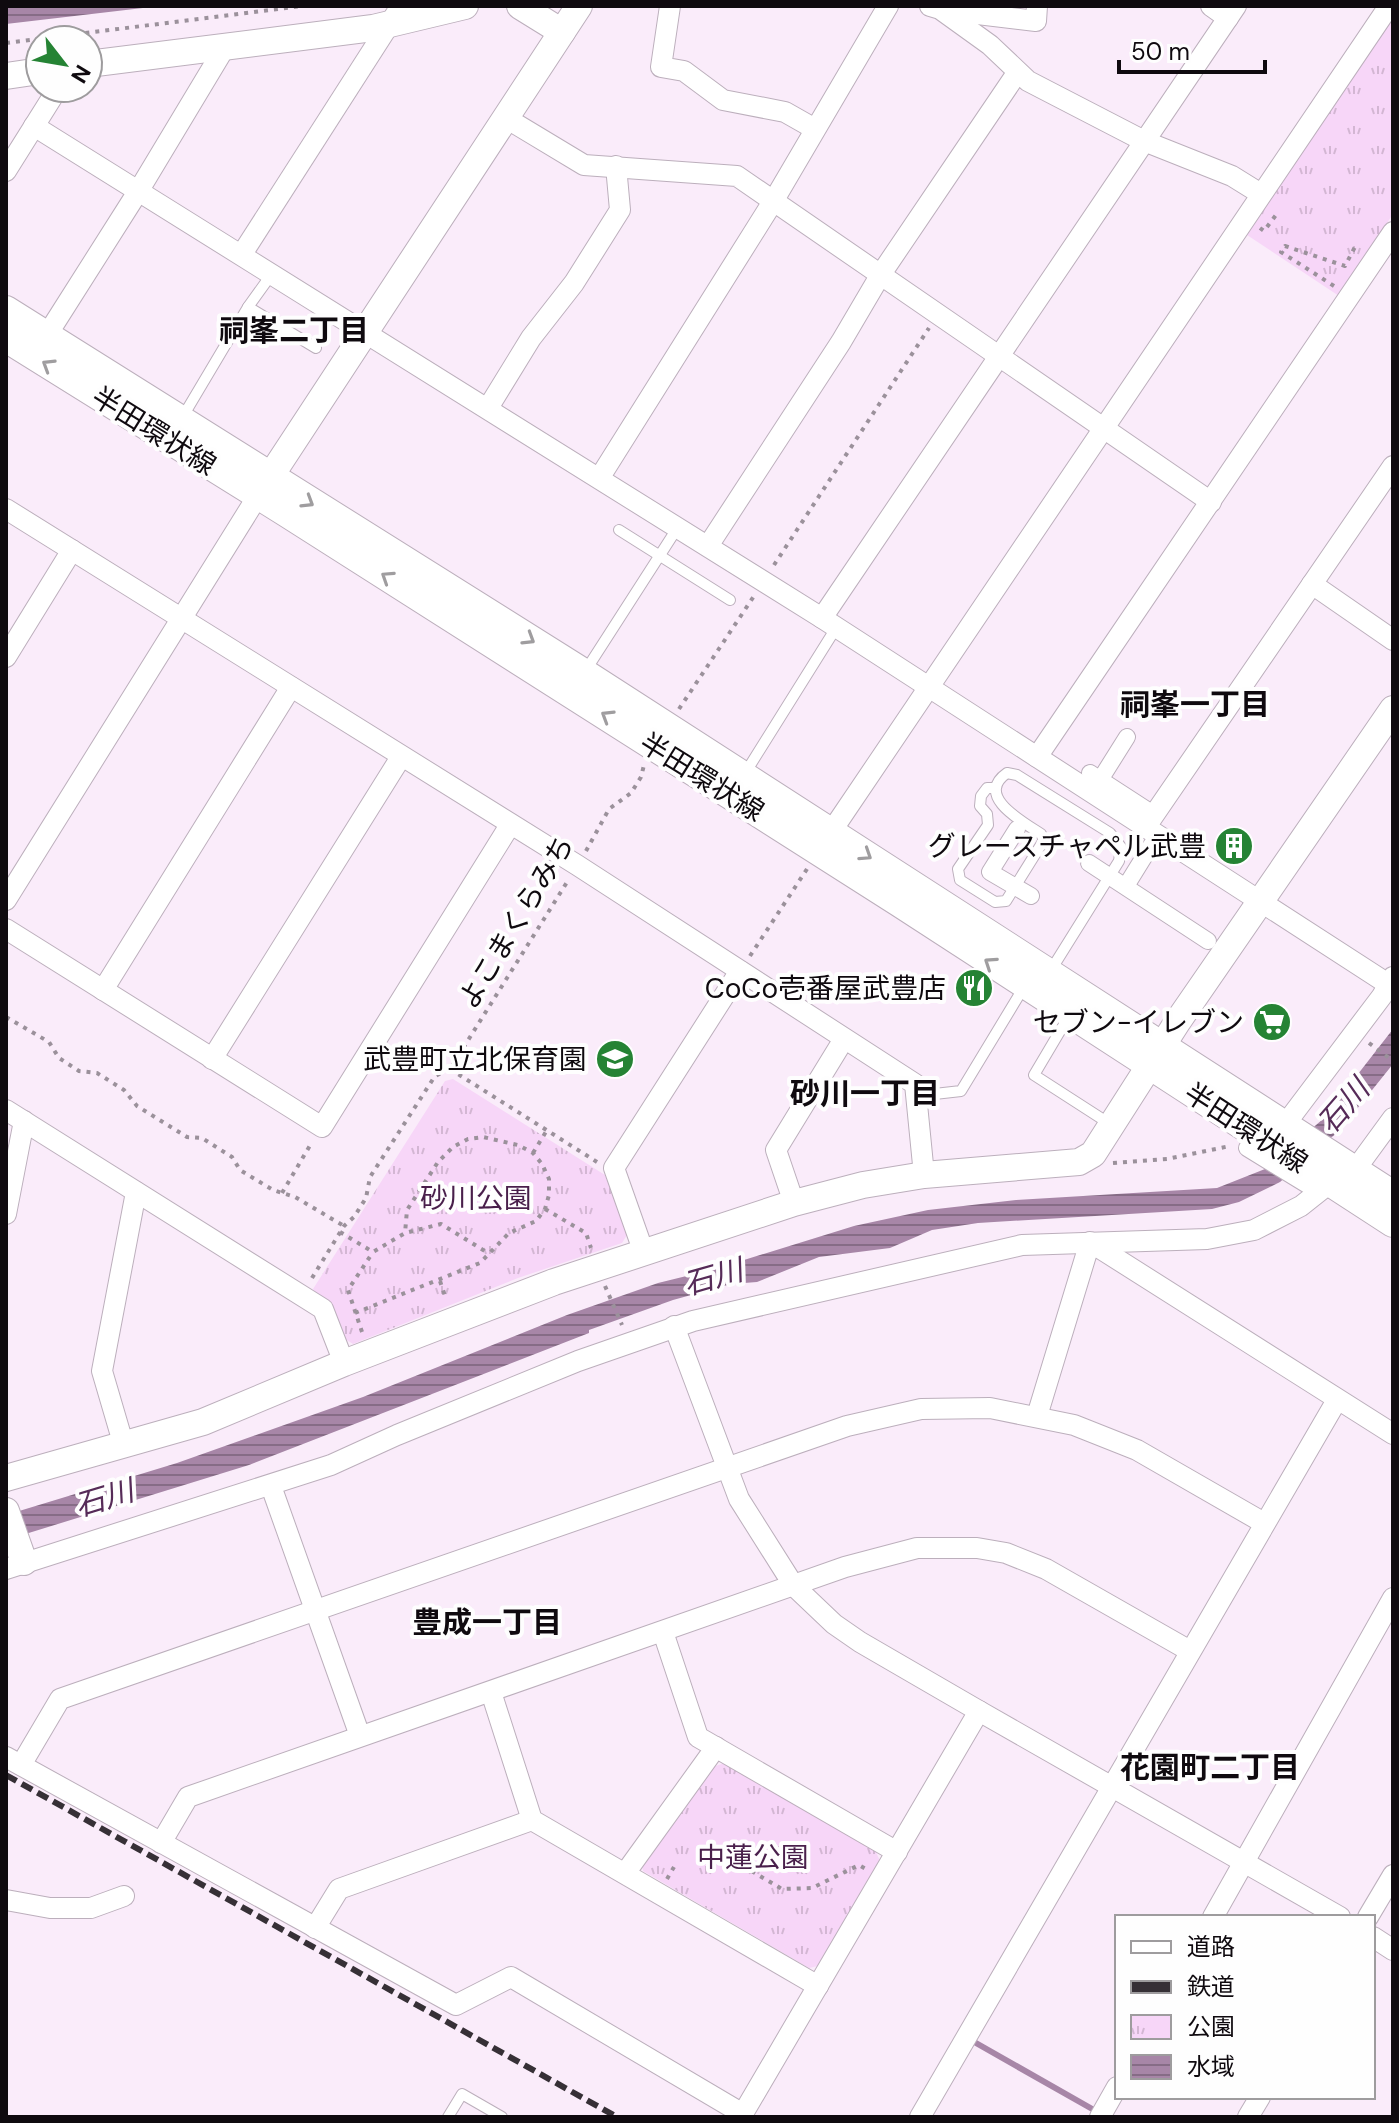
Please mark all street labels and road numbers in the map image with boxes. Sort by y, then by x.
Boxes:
street label: 半田環状線 [85,378,223,484]
street label: 半田環状線 [633,724,771,830]
street label: よこまくらみち [450,828,582,1016]
street label: 半田環状線 [1177,1074,1315,1182]

